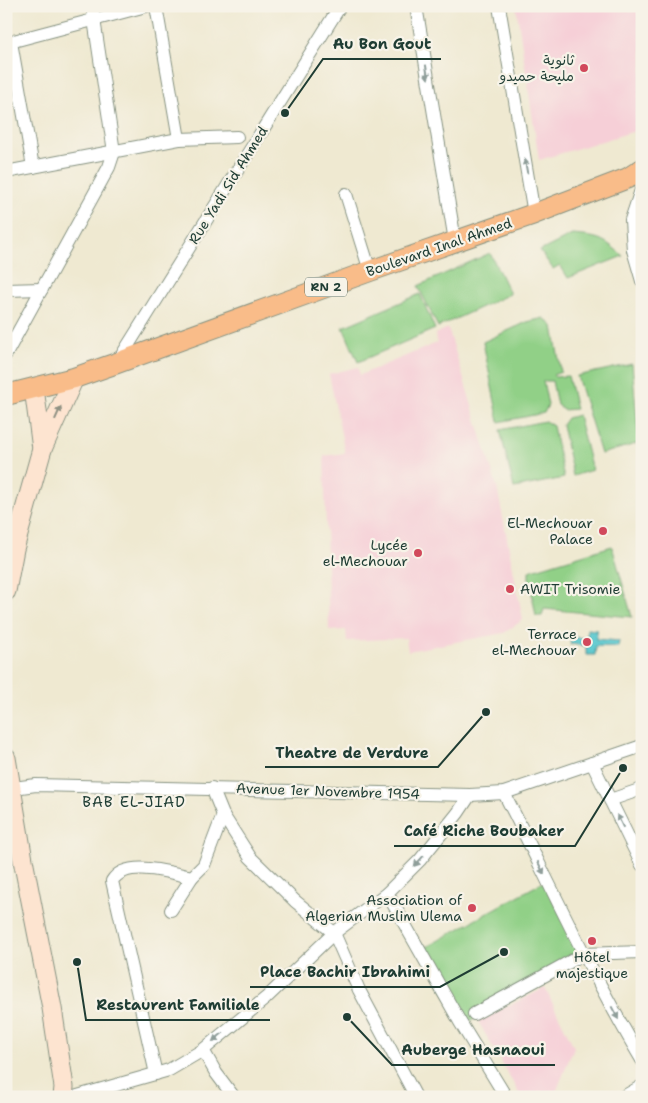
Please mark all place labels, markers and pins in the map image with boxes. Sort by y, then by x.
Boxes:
callout: Au Bon Gout [323,29,441,59]
place label: ثانوية مليحة حميدو [499,51,575,85]
marker: ثانوية مليحة حميدو [578,62,590,74]
place label: El-Mechouar Palace [507,514,593,548]
marker: El-Mechouar Palace [597,525,609,537]
place label: Lycée el-Mechouar [323,536,408,570]
marker: Lycée el-Mechouar [412,547,424,559]
place label: AWIT Trisomie [520,580,621,598]
marker: AWIT Trisomie [504,583,516,595]
place label: Terrace el-Mechouar [492,625,577,659]
marker: Terrace el-Mechouar [581,636,593,648]
callout: Theatre de Verdure [265,737,438,767]
callout: Café Riche Boubaker [394,816,575,846]
place label: Association of Algerian Muslim Ulema [305,891,463,925]
marker: Association of Algerian Muslim Ulema [466,902,478,914]
marker: Hôtel majestique [586,935,598,947]
place label: Hôtel majestique [556,948,628,982]
callout: Place Bachir Ibrahimi [250,957,440,987]
callout: Restaurent Familiale [86,990,270,1020]
callout: Auberge Hasnaoui [392,1035,555,1065]

